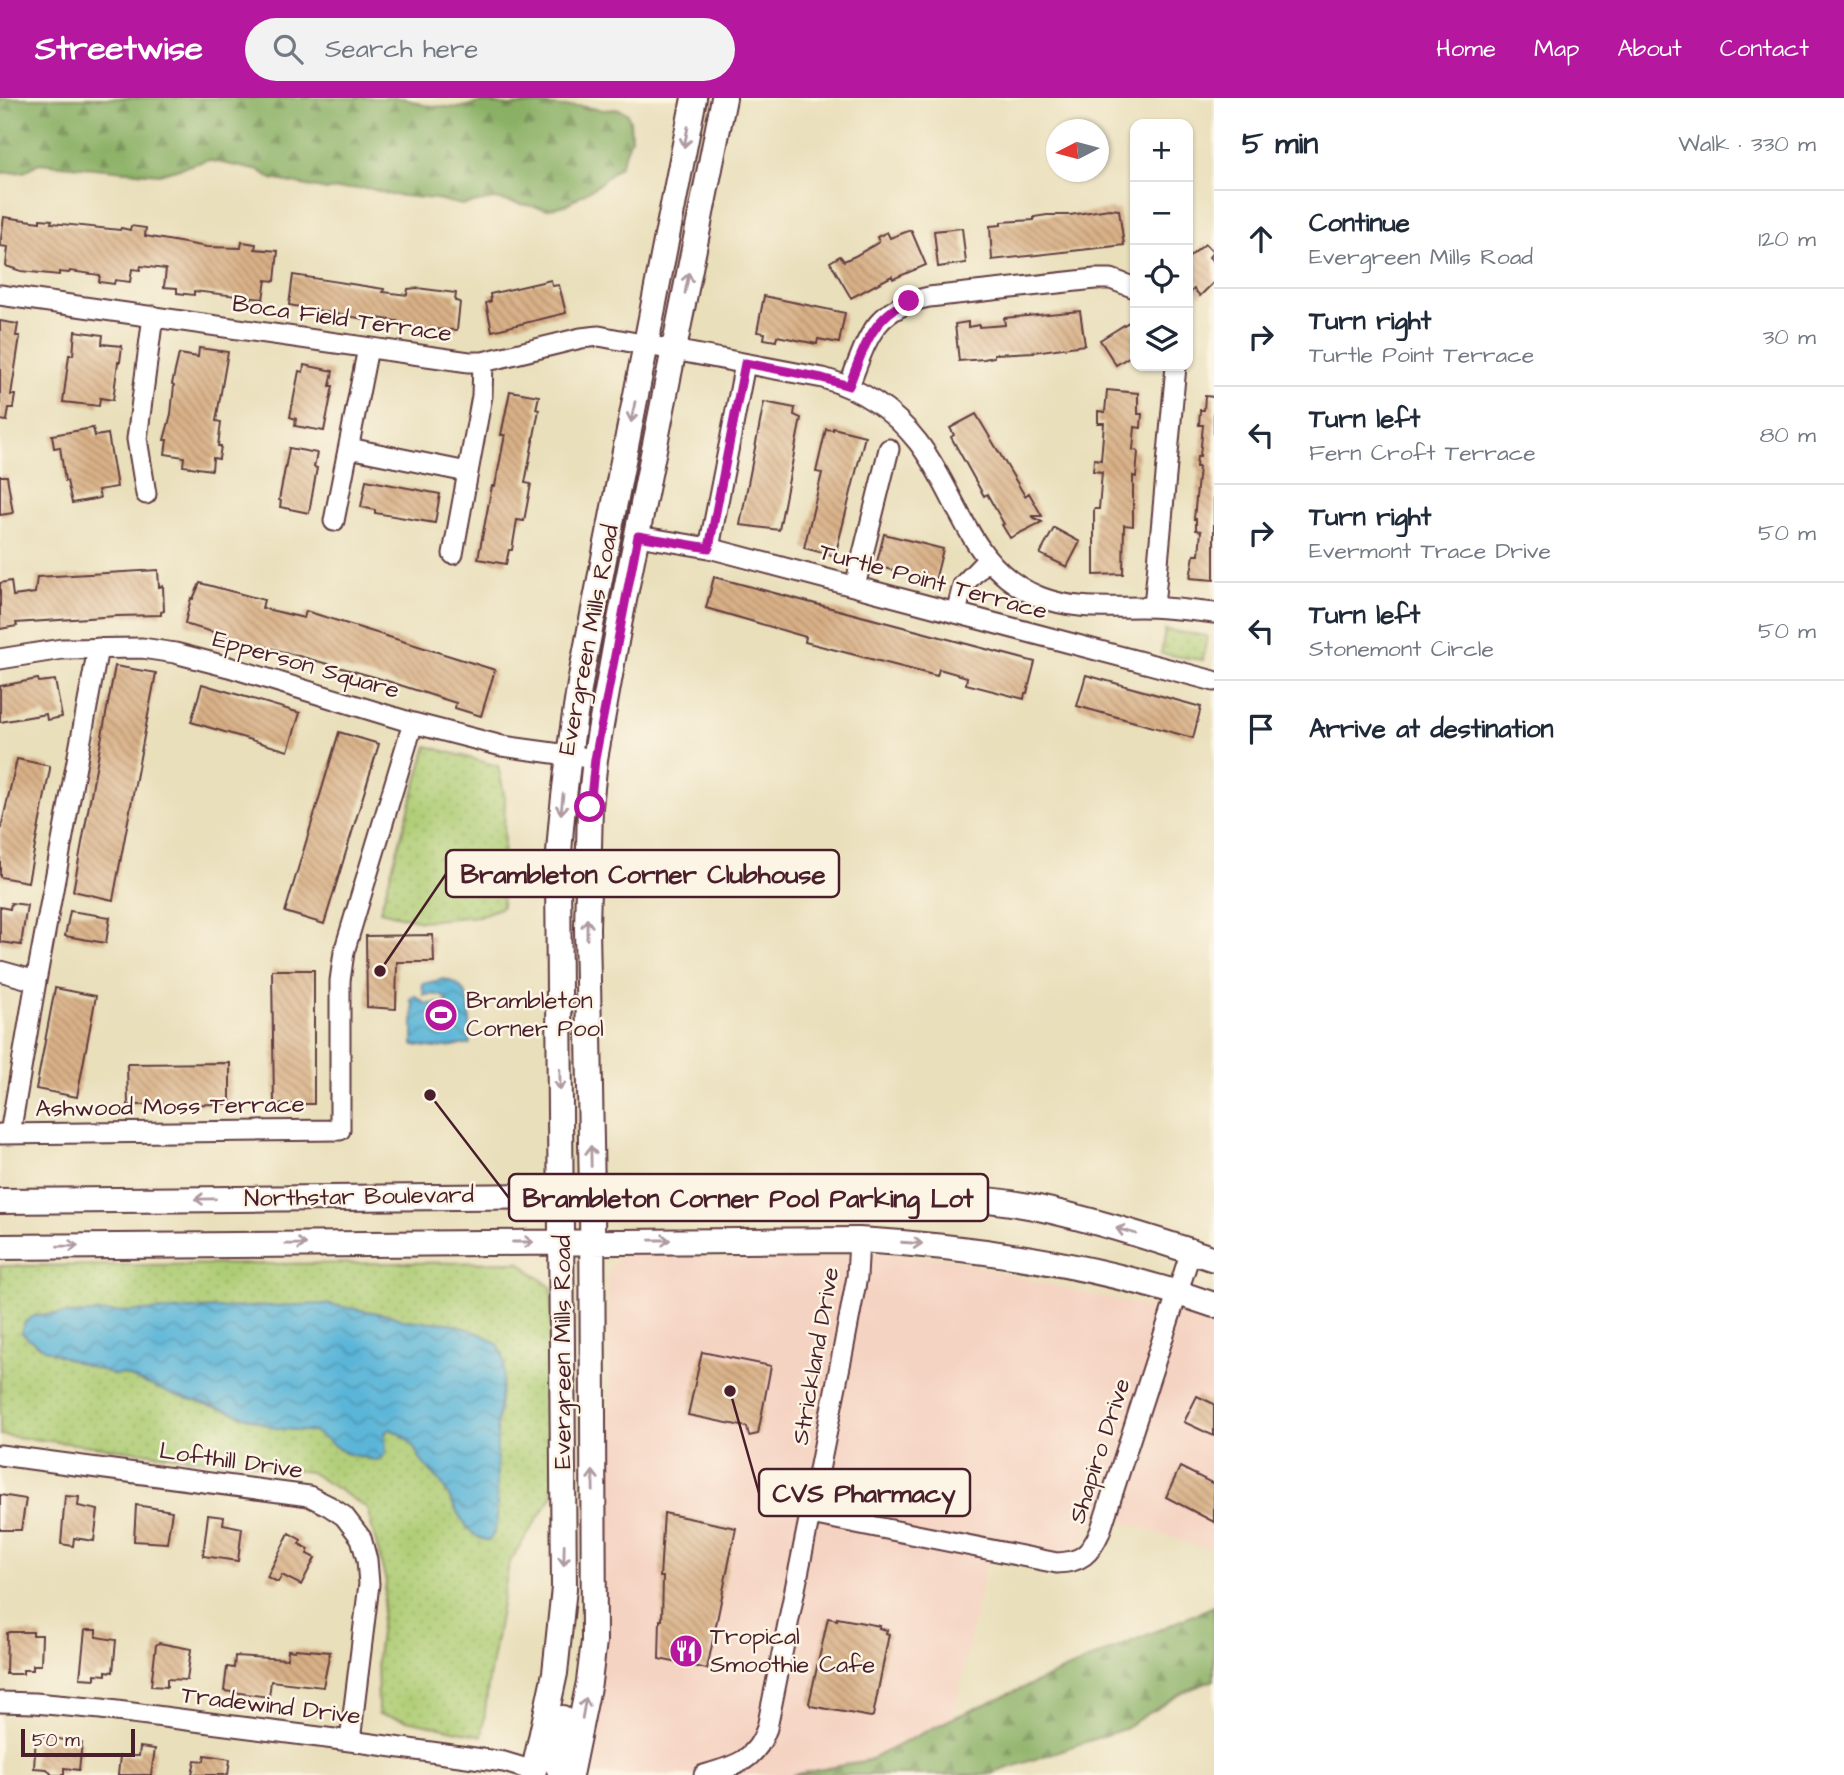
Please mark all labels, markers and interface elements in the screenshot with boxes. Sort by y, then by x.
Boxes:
search box [245,18,735,81]
text: Streetwise [35,26,203,72]
icon: search [269,30,307,68]
text: Search here [325,31,478,67]
text: Home [1436,32,1496,66]
text: Map [1534,32,1579,66]
text: About [1617,32,1682,66]
text: Contact [1720,32,1809,66]
north arrow [1046,119,1109,182]
map controls [1130,119,1193,371]
button: + [1130,119,1193,182]
text: 5 min [1242,123,1318,165]
one-way arrow [679,125,693,148]
text: Walk · 330 m [1678,128,1816,160]
button: − [1130,182,1193,245]
text: Continue [1309,205,1410,241]
icon: ahead [1242,220,1280,258]
text: 120 m [1758,223,1816,255]
text: Evergreen Mills Road [1309,241,1533,273]
button: locate [1130,245,1193,308]
one-way arrow [681,273,695,295]
route end [893,285,924,316]
street label: Boca Field Terrace [230,287,454,351]
text: Turn right [1309,303,1431,339]
button: layers [1130,308,1193,371]
icon: right [1242,318,1280,356]
text: 30 m [1763,321,1816,353]
text: Turtle Point Terrace [1309,339,1534,371]
one-way arrow [626,400,640,423]
text: Turn left [1309,401,1420,437]
icon: left [1242,416,1280,454]
text: 80 m [1759,419,1816,451]
text: Fern Croft Terrace [1309,437,1536,469]
text: Turn right [1309,499,1431,535]
icon: right [1242,514,1280,552]
text: 50 m [1758,517,1816,549]
street label: Evergreen Mills Road [550,522,629,758]
street label: Turtle Point Terrace [815,535,1051,629]
text: Evermont Trace Drive [1309,535,1551,567]
text: Turn left [1309,597,1420,633]
icon: left [1242,612,1280,650]
text: 50 m [1758,615,1816,647]
street label: Epperson Square [209,622,403,708]
text: Stonemont Circle [1309,633,1494,665]
icon: arrive [1242,710,1280,748]
text: Arrive at destination [1309,711,1554,747]
route start [574,791,605,822]
one-way arrow [555,792,568,815]
callout: Brambleton Corner Clubhouse [446,850,839,897]
text: Brambleton Corner Clubhouse [461,857,825,893]
one-way arrow [581,917,594,940]
place label: Brambleton Corner Pool [466,984,604,1046]
sports icon: Brambleton Corner Pool [422,996,460,1034]
one-way arrow [554,1069,567,1092]
street label: Ashwood Moss Terrace [35,1088,305,1126]
one-way arrow [584,1145,598,1168]
callout: Brambleton Corner Pool Parking Lot [509,1174,988,1221]
street label: Northstar Boulevard [244,1178,474,1216]
text: Brambleton Corner Pool Parking Lot [522,1181,974,1220]
one-way arrow [194,1192,217,1206]
one-way arrow [1115,1224,1137,1237]
one-way arrow [648,1233,671,1247]
one-way arrow [511,1235,534,1249]
street label: Evergreen Mills Road [546,1235,581,1469]
one-way arrow [284,1237,307,1251]
one-way arrow [900,1237,923,1250]
one-way arrow [56,1239,79,1253]
street label: Strickland Drive [784,1265,848,1447]
street label: Shapiro Drive [1061,1374,1139,1528]
street label: Lofthill Drive [157,1434,305,1488]
callout: CVS Pharmacy [759,1469,970,1516]
one-way arrow [586,1470,600,1493]
text: CVS Pharmacy [772,1476,956,1515]
one-way arrow [557,1543,571,1566]
place label: Tropical Smoothie Cafe [710,1620,875,1682]
restaurant icon: Tropical Smoothie Cafe [667,1632,705,1670]
street label: Tradewind Drive [179,1678,363,1734]
one-way arrow [578,1697,592,1720]
scale bar [21,1726,135,1758]
text: 50 m [32,1727,80,1754]

